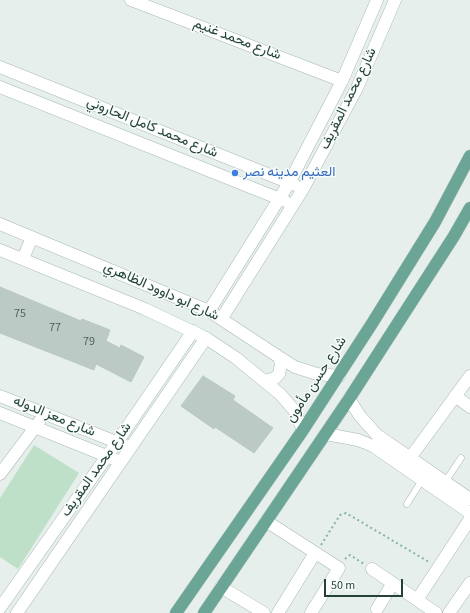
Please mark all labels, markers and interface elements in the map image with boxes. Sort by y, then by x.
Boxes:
street label: شارع محمد غنيم [191,16,283,64]
street label: شارع محمد المقريف [317,45,381,153]
street label: شارع محمد كامل الحاروني [84,94,220,162]
place label: العثيم مدينه نصر [243,165,336,181]
marker: العثيم مدينه نصر [230,168,240,178]
street label: شارع ابو داوود الظاهري [101,259,221,325]
house number: 75 [14,307,26,321]
house number: 77 [49,321,61,335]
street label: شارع حسن مأمون [283,334,351,426]
house number: 79 [83,335,95,349]
street label: شارع معز الدوله [11,393,97,441]
street label: شارع محمد المقريف [58,420,136,520]
scale bar [326,571,405,597]
text: 50 m [331,577,355,594]

